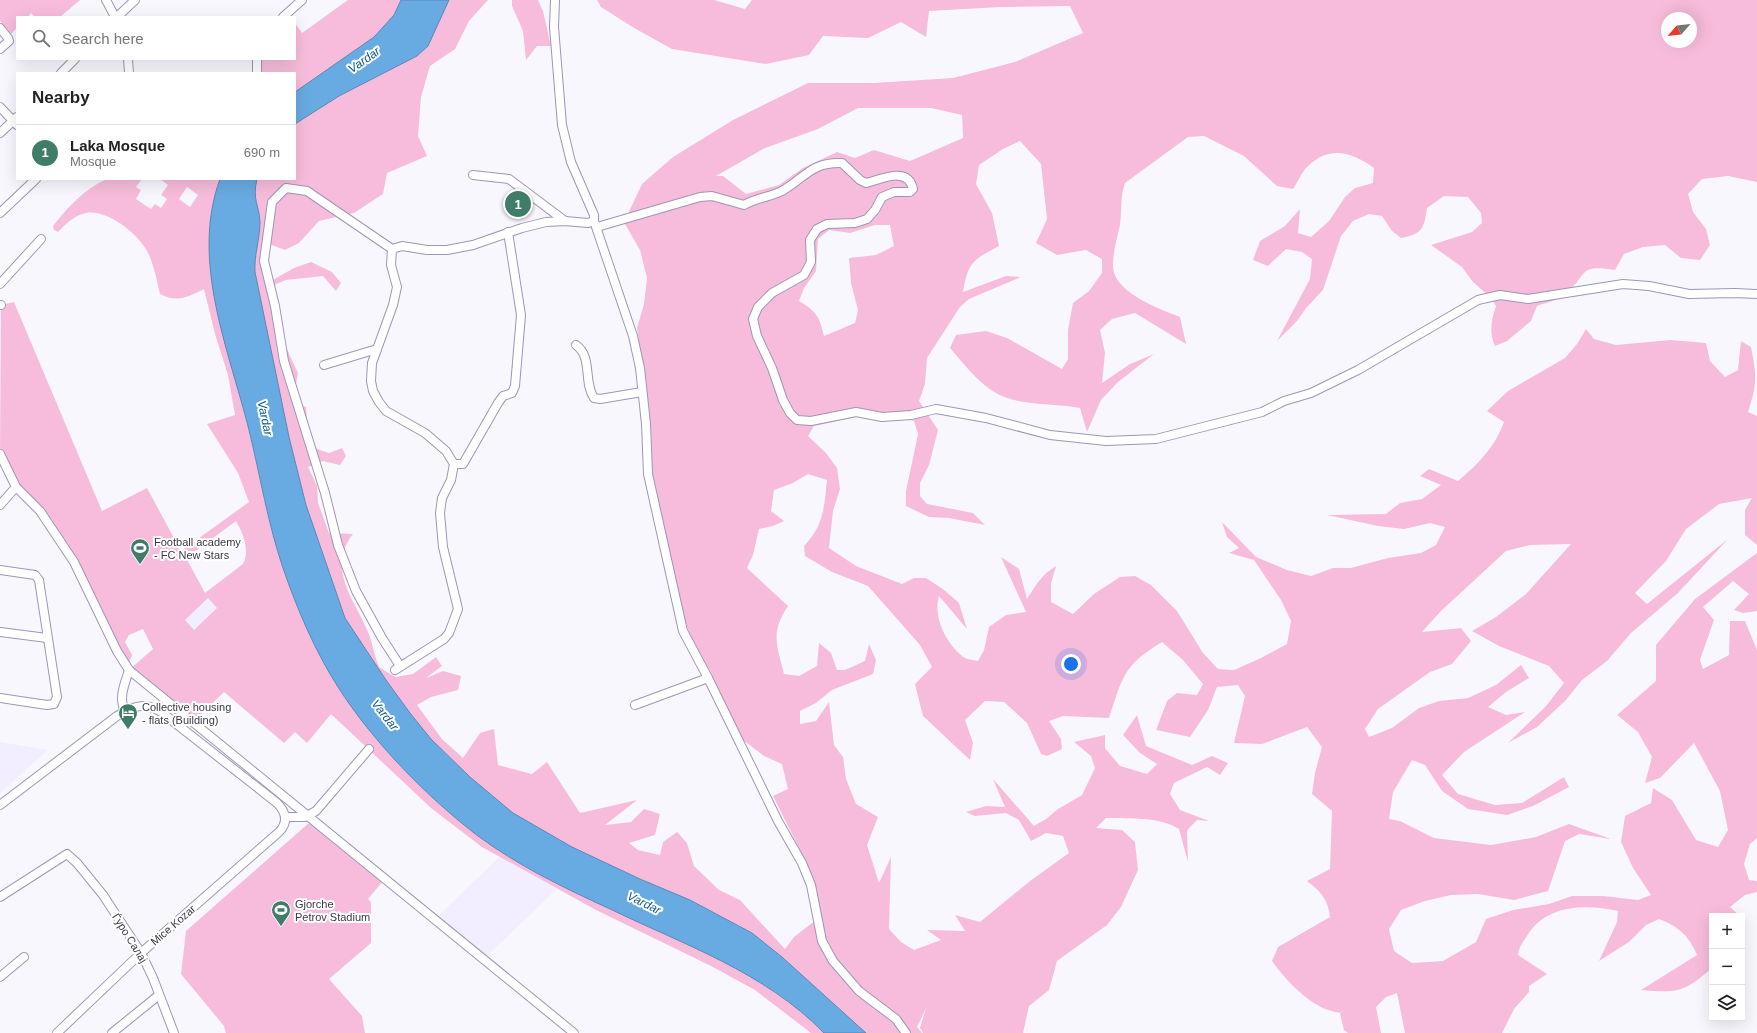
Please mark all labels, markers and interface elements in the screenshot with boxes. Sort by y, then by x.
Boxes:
north arrow [1661,12,1697,48]
search box [16,16,296,60]
icon: search [30,27,52,49]
text: Search here [62,30,144,47]
water label: Vardar [345,43,383,76]
text: Nearby [32,88,90,107]
text: Laka Mosque [70,137,165,154]
text: 1 [41,145,49,160]
text: 690 m [244,145,280,160]
text: Mosque [70,154,116,169]
pin: 1 [505,189,531,219]
water label: Vardar [254,399,276,438]
place label: Football academy - FC New Stars [154,536,241,561]
sports icon: Football academy - FC New Stars [129,537,151,565]
your location [1061,654,1081,674]
water label: Vardar [369,697,402,734]
place label: Collective housing - flats (Building) [142,701,231,726]
hotel icon: Collective housing - flats (Building) [117,702,139,730]
water label: Vardar [625,889,664,918]
place label: Gjorche Petrov Stadium [295,898,370,923]
sports icon: Gjorche Petrov Stadium [270,899,292,927]
street label: Mice Kozar [148,902,198,948]
street label: Ѓуро Салај [110,911,150,965]
map controls [1709,913,1745,1021]
button: + [1709,913,1745,949]
button: − [1709,949,1745,985]
button: layers [1709,985,1745,1021]

